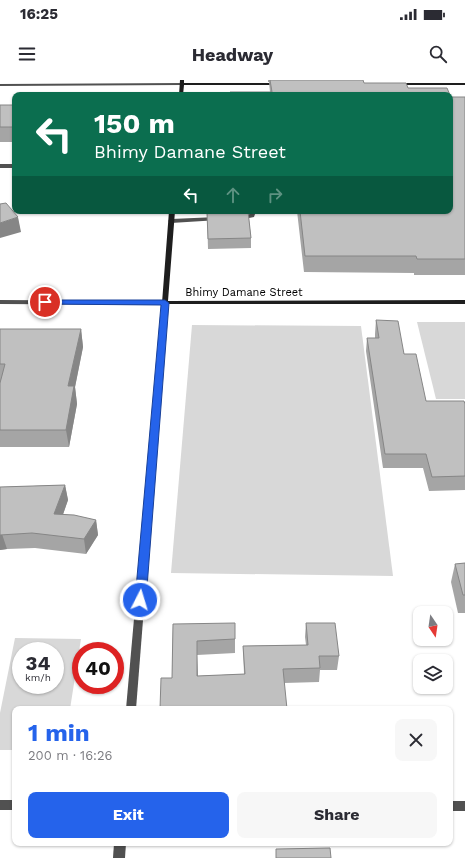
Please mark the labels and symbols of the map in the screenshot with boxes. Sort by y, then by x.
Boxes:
pin [28,285,62,319]
street label: Bhimy Damane Street [185,286,303,299]
position arrow [119,579,161,621]
north arrow [413,606,453,646]
speed limit sign: 40 [72,642,124,694]

